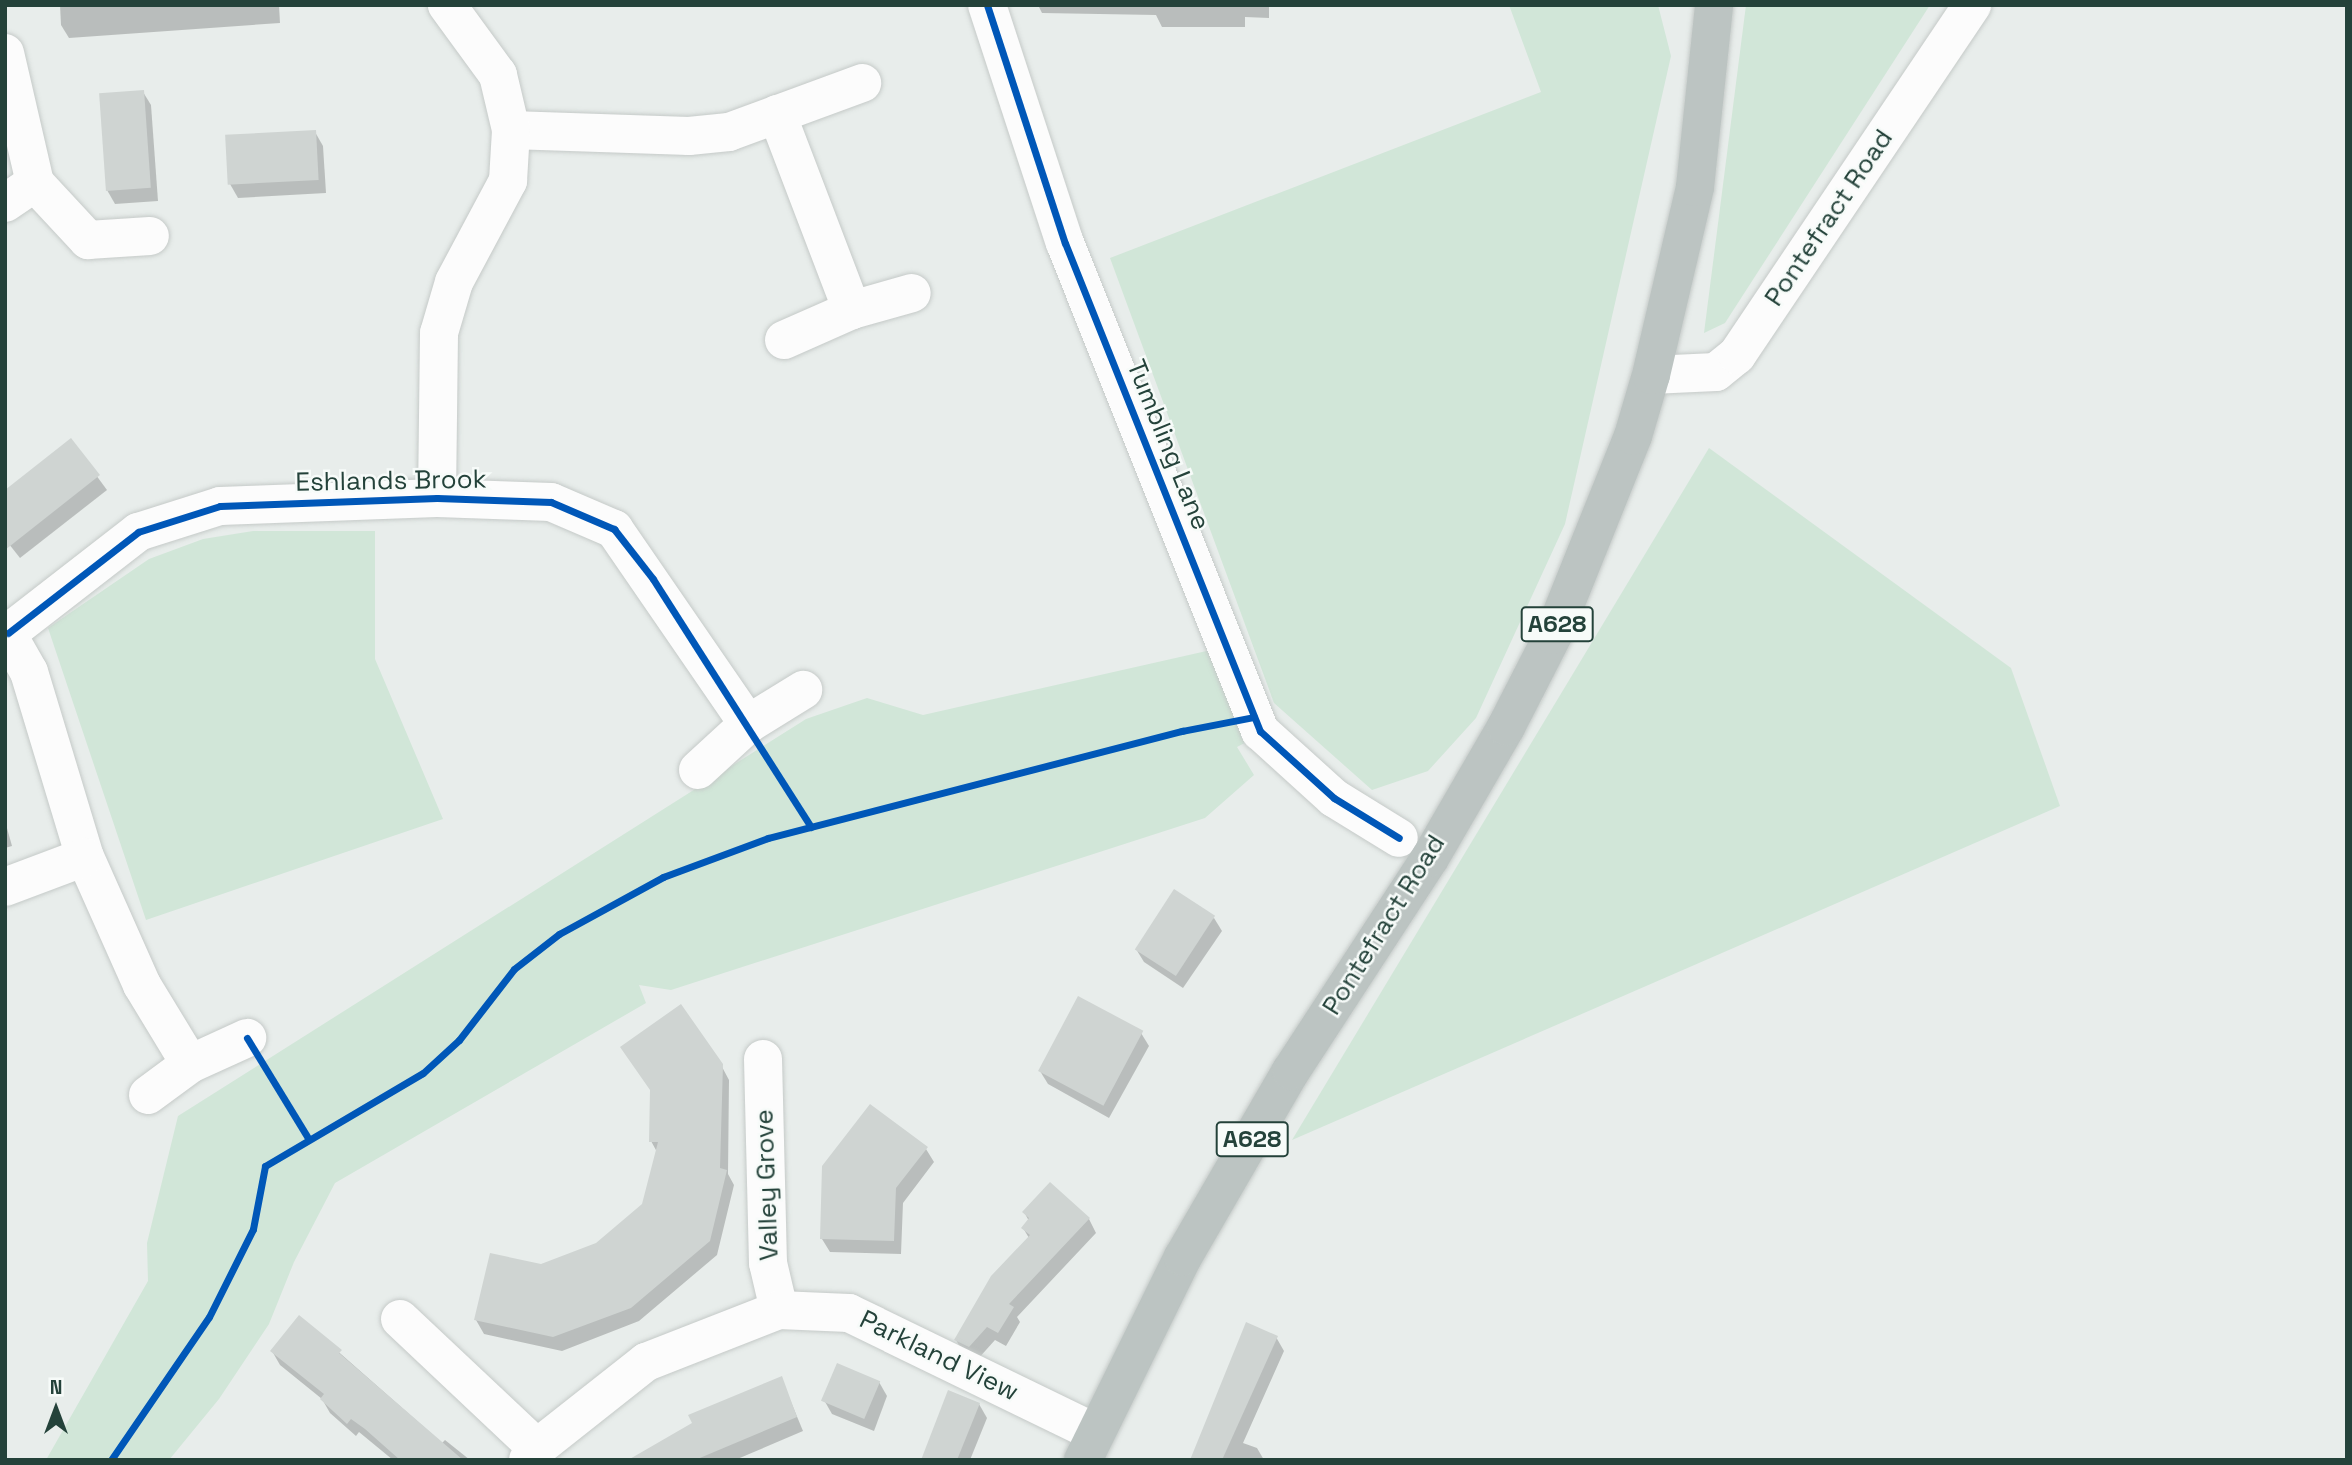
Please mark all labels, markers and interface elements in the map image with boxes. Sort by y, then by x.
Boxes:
street label: Pontefract Road [1758,124,1900,312]
street label: Tumbling Lane [1120,355,1216,535]
street label: Eshlands Brook [295,464,487,498]
road number: A628 [1520,604,1594,644]
street label: Pontefract Road [1316,829,1452,1021]
street label: Valley Grove [749,1109,785,1261]
road number: A628 [1215,1119,1289,1160]
street label: Parkland View [854,1304,1024,1408]
north arrow [21,1374,91,1444]
text: N [50,1375,62,1400]

